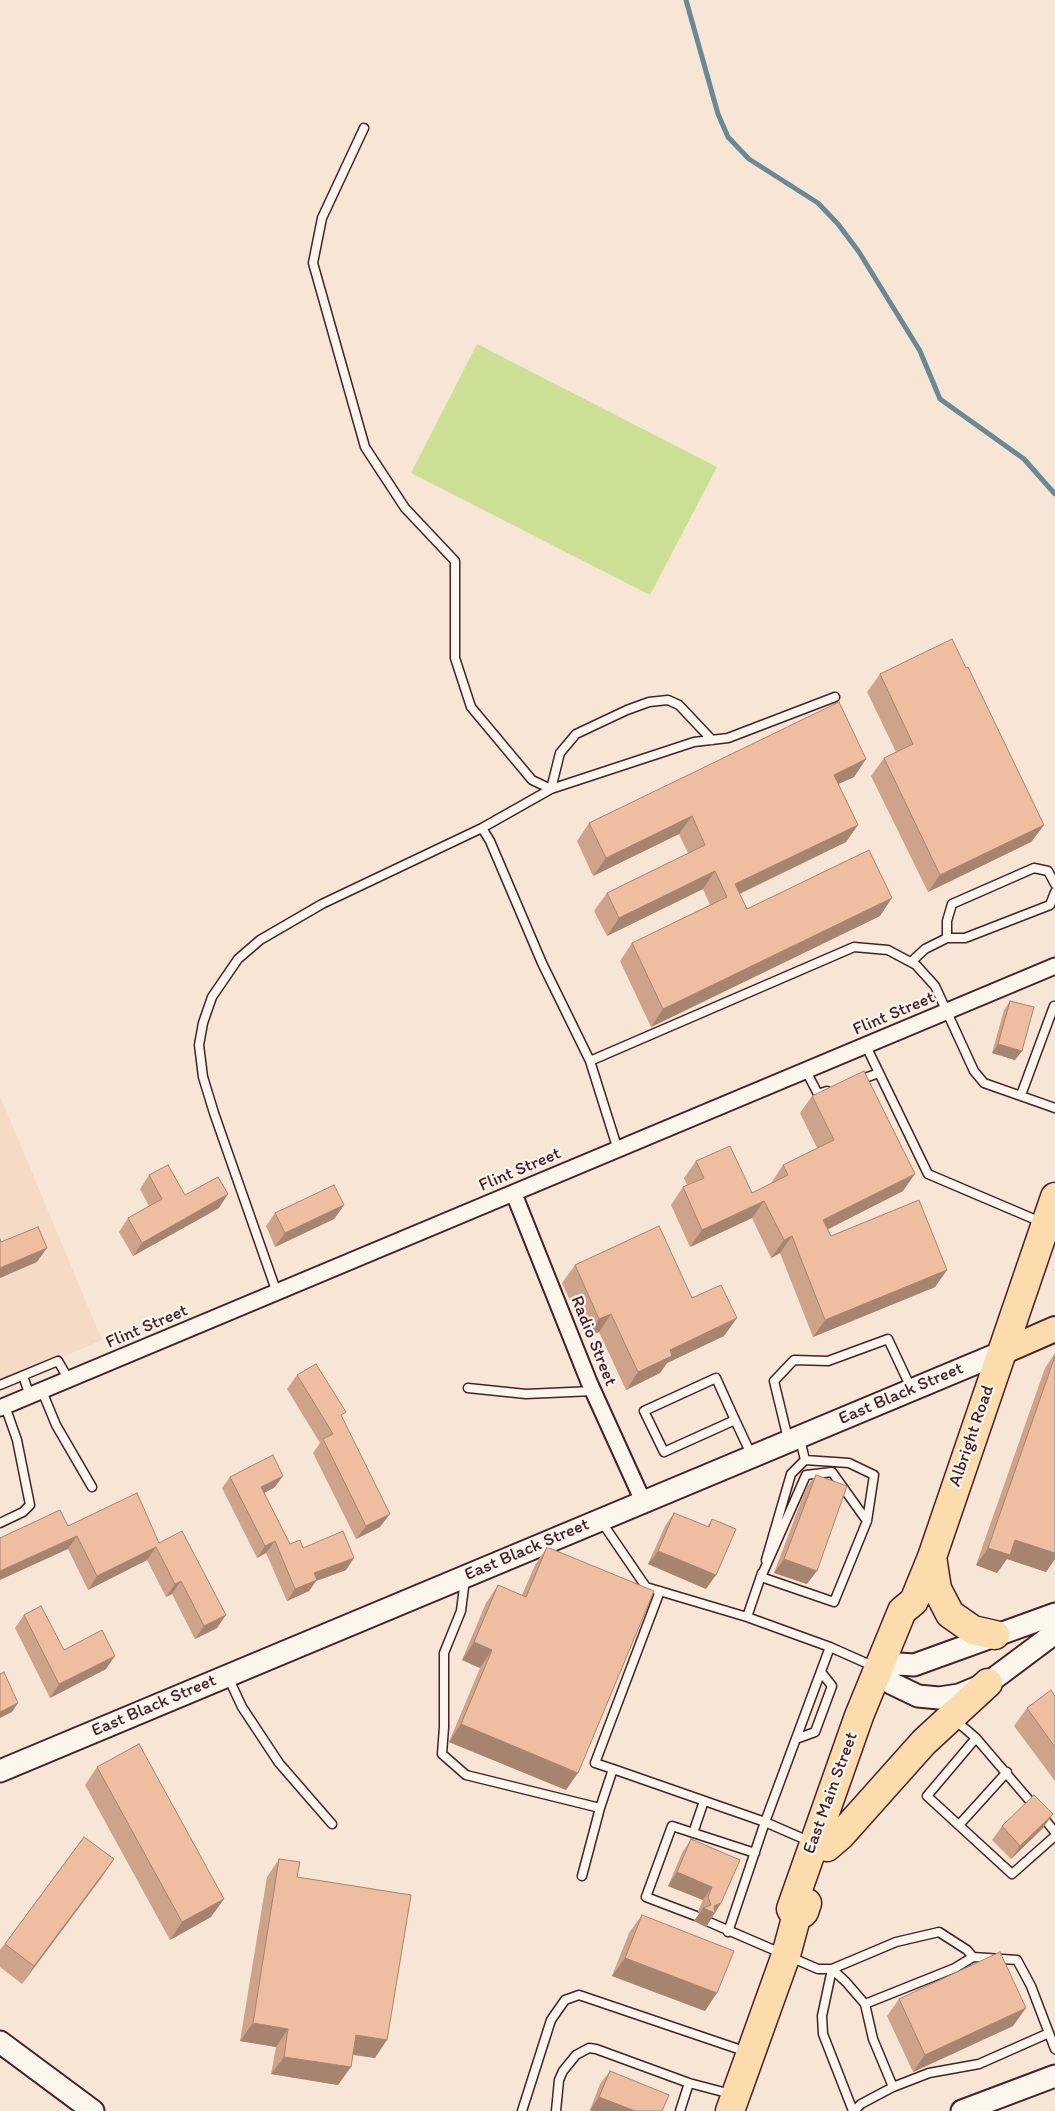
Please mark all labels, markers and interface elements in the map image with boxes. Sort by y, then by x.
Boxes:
street label: Flint Street [850,987,938,1041]
street label: Flint Street [476,1143,564,1197]
street label: Radio Street [565,1293,621,1389]
street label: Flint Street [103,1300,191,1354]
street label: East Black Street [835,1358,967,1430]
street label: Albright Road [945,1382,999,1490]
street label: East Black Street [461,1514,593,1586]
street label: East Black Street [88,1670,220,1742]
street label: East Main Street [799,1729,863,1857]

